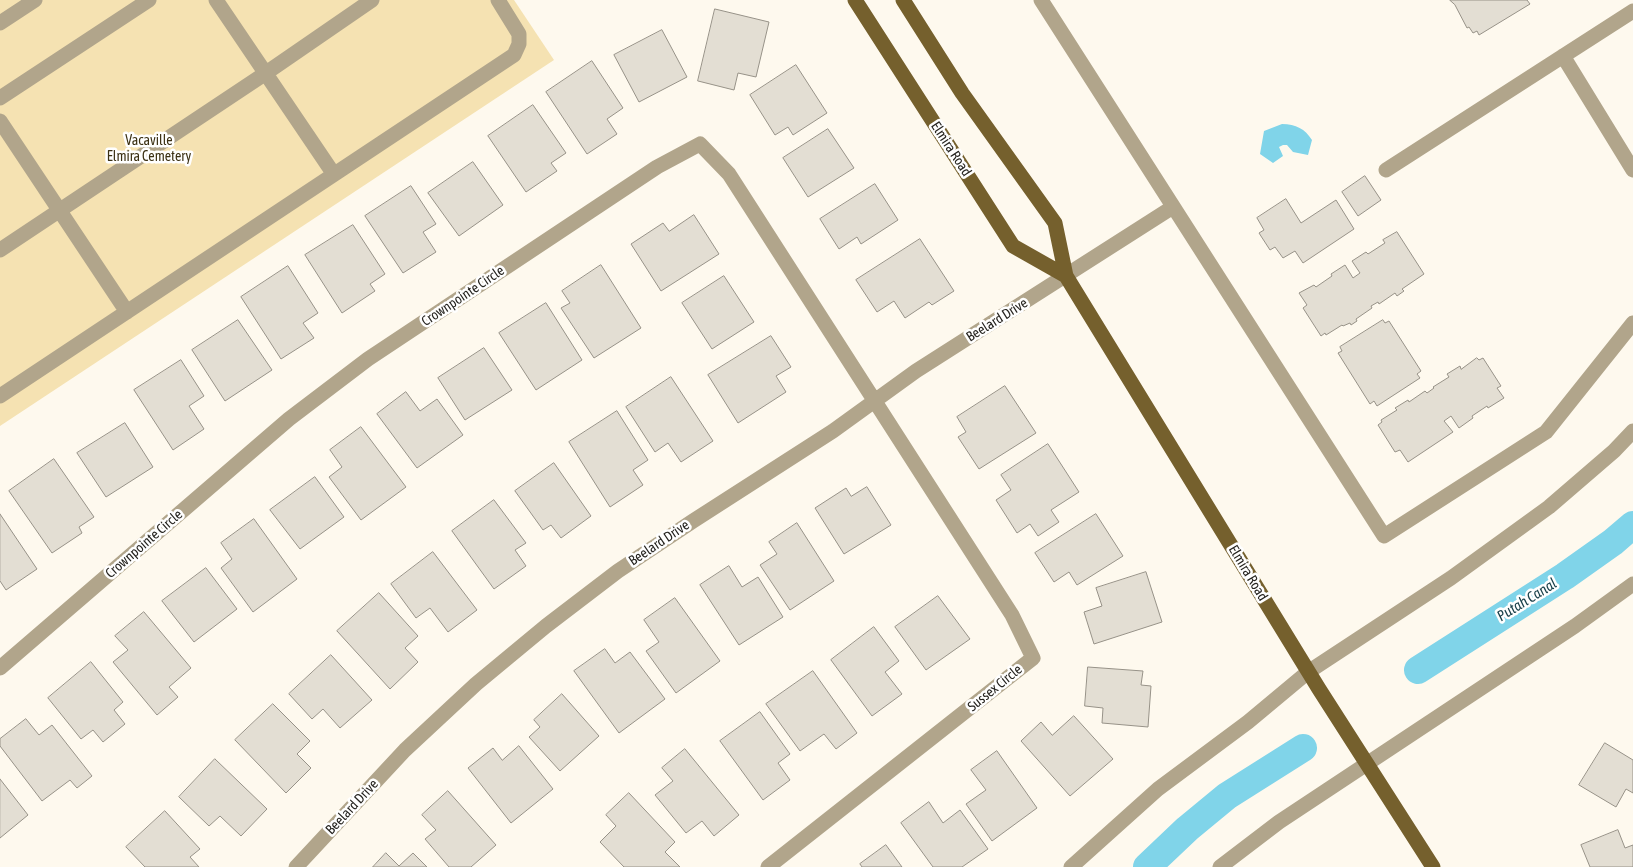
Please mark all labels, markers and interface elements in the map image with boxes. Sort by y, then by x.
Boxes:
street label: Elmira Road [927,118,975,180]
park label: Vacaville Elmira Cemetery [107,133,191,166]
street label: Crownpointe Circle [418,262,508,330]
street label: Beelard Drive [963,294,1031,346]
street label: Crownpointe Circle [102,506,186,582]
street label: Beelard Drive [626,517,692,569]
street label: Elmira Road [1225,542,1271,604]
water label: Putah Canal [1494,575,1560,625]
street label: Sussex Circle [964,661,1026,715]
street label: Beelard Drive [322,776,382,838]

